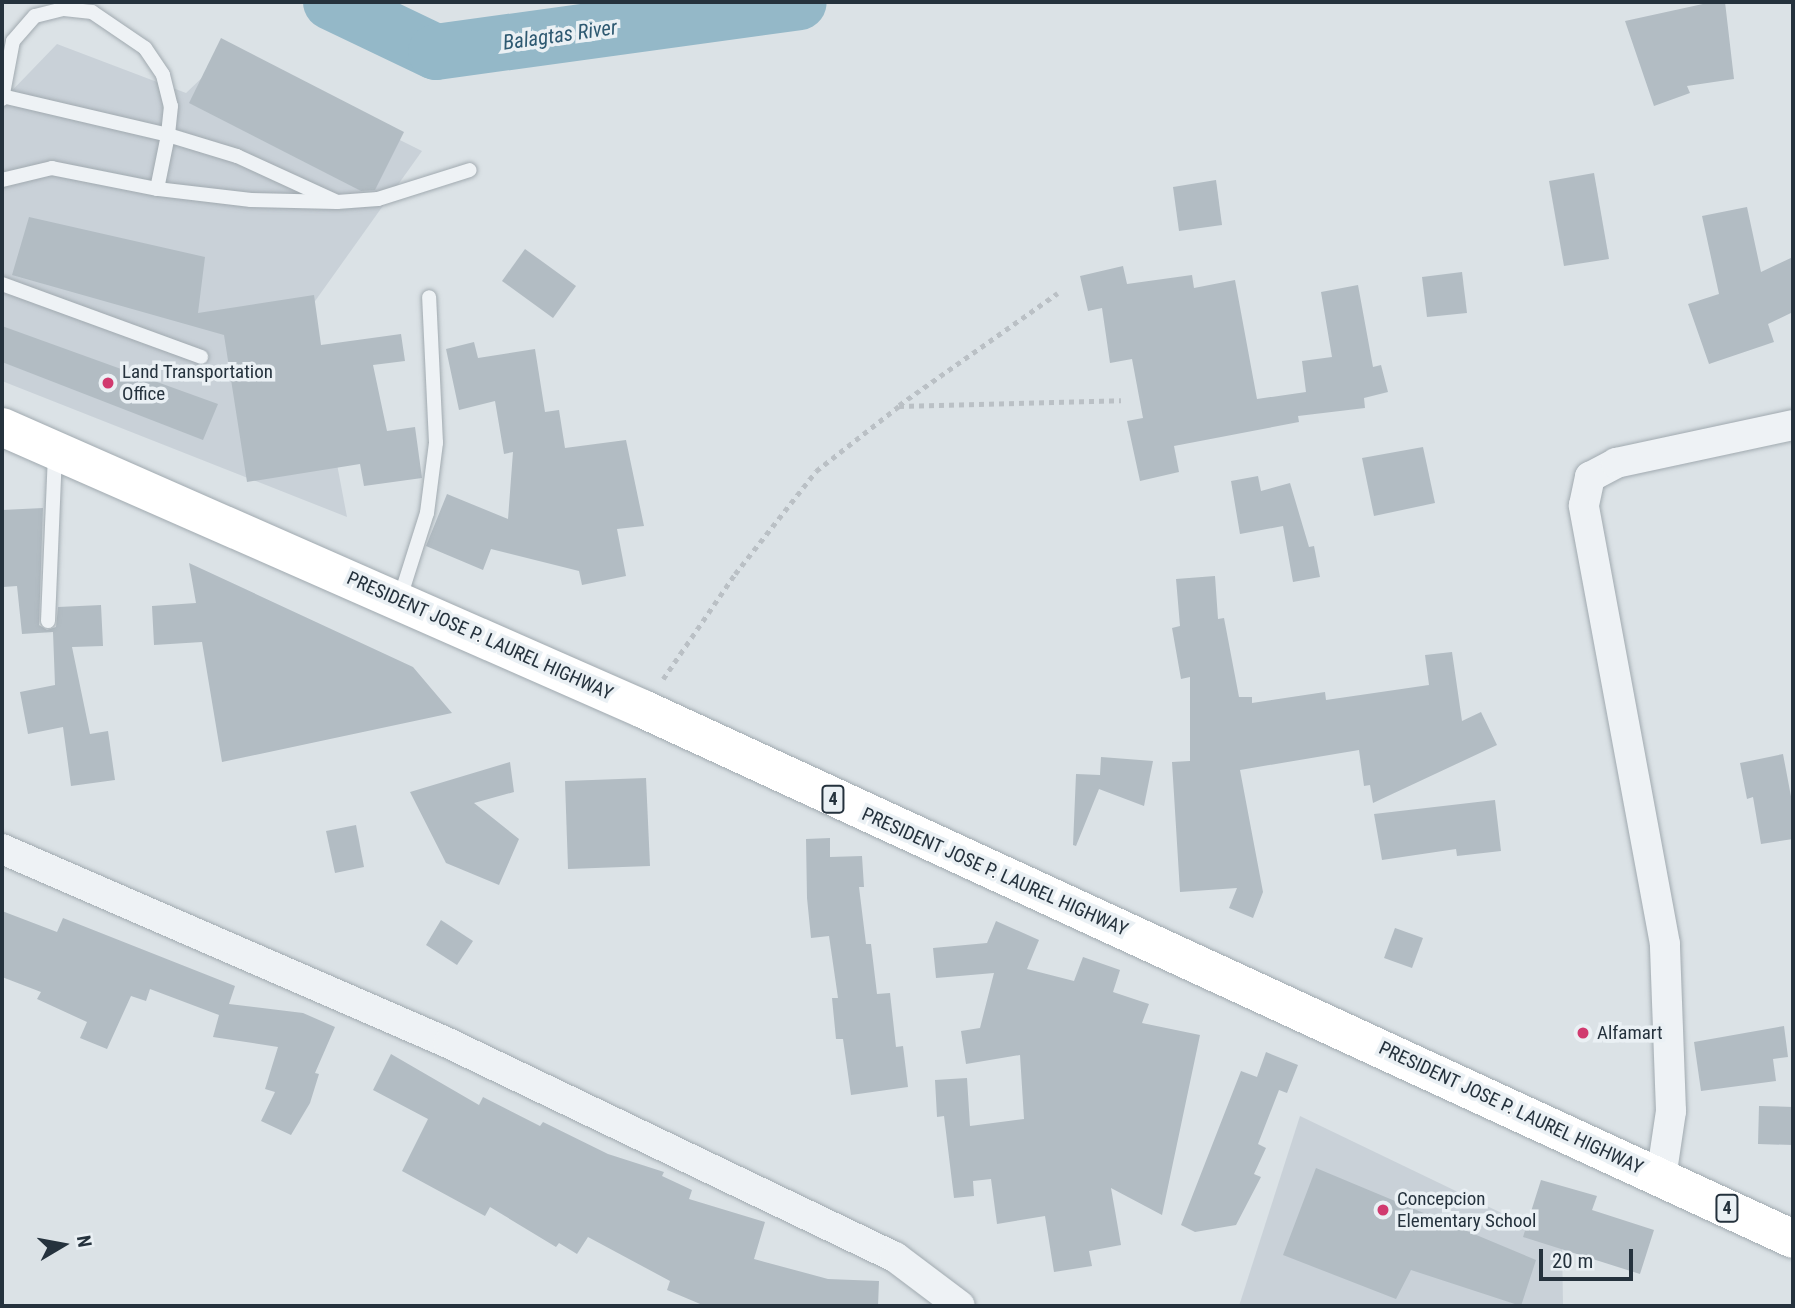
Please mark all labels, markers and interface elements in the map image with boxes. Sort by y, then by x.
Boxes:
water label: Balagtas River [501,15,619,55]
place label: Land Transportation Office [122,361,273,405]
marker: Land Transportation Office [100,375,116,391]
street label: PRESIDENT JOSE P. LAUREL HIGHWAY [343,567,617,705]
road number: 4 [821,784,845,814]
street label: PRESIDENT JOSE P. LAUREL HIGHWAY [858,803,1132,941]
place label: Alfamart [1597,1022,1663,1044]
marker: Alfamart [1575,1025,1591,1041]
street label: PRESIDENT JOSE P. LAUREL HIGHWAY [1375,1037,1647,1179]
place label: Concepcion Elementary School [1397,1188,1536,1232]
road number: 4 [1715,1194,1739,1223]
marker: Concepcion Elementary School [1375,1202,1391,1218]
north arrow [28,1210,98,1280]
text: N [72,1234,97,1249]
scale bar [1543,1234,1638,1278]
text: 20 m [1552,1249,1593,1273]

